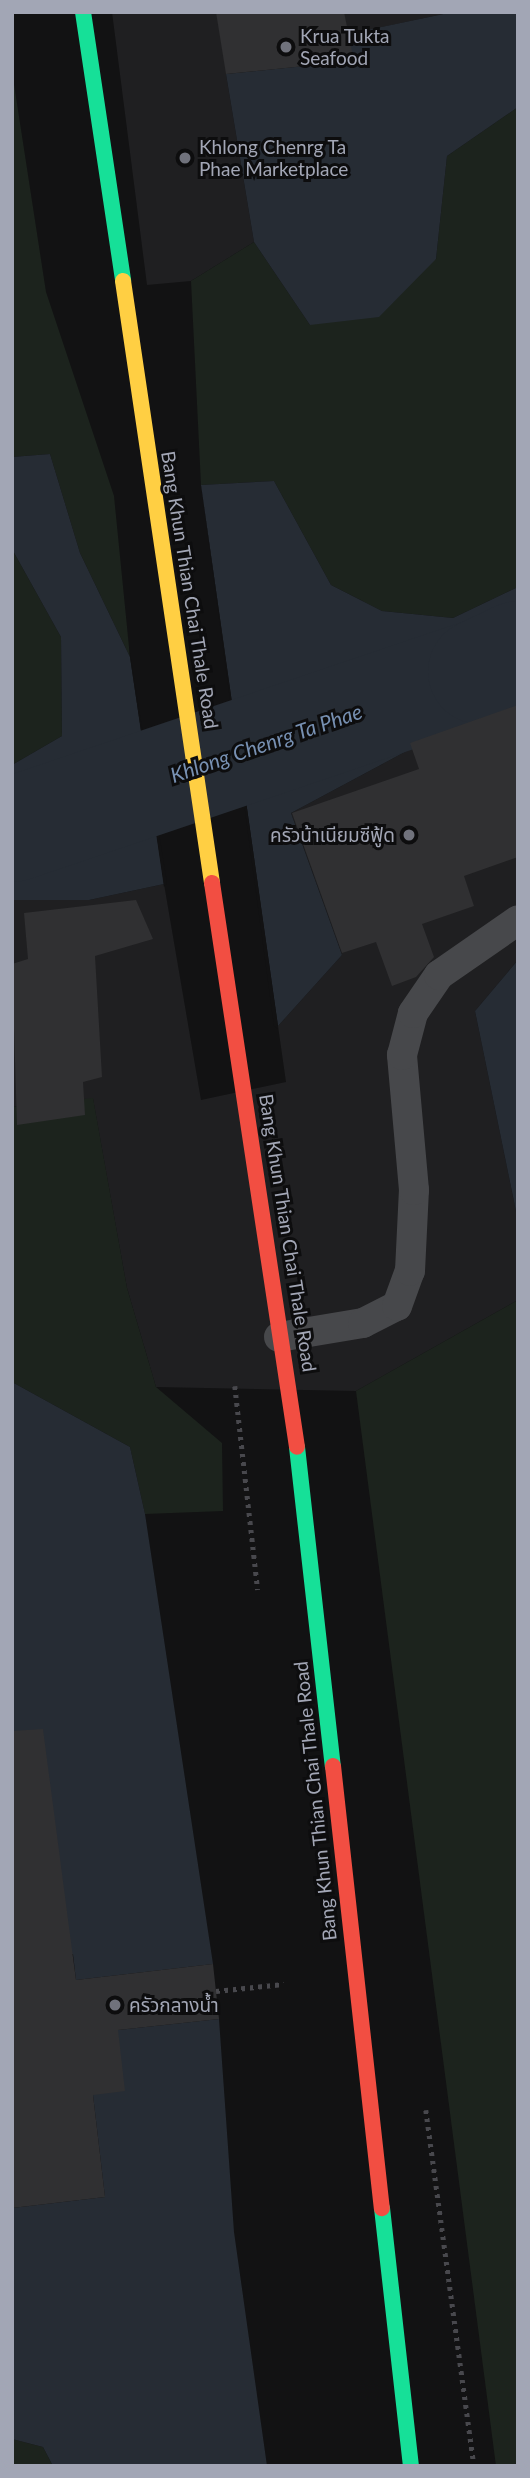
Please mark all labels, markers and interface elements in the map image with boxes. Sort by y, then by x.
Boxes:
place label: Krua Tukta Seafood [300,25,390,69]
marker: Krua Tukta Seafood [278,39,294,55]
place label: Khlong Chenrg Ta Phae Marketplace [199,136,348,180]
marker: Khlong Chenrg Ta Phae Marketplace [177,150,193,166]
street label: Bang Khun Thian Chai Thale Road [157,449,223,731]
water label: Khlong Chenrg Ta Phae [166,698,366,788]
place label: ครัวน้าเนียมซีฟู้ด [270,824,395,846]
marker: ครัวน้าเนียมซีฟู้ด [401,827,417,843]
street label: Bang Khun Thian Chai Thale Road [255,1092,321,1374]
street label: Bang Khun Thian Chai Thale Road [289,1660,341,1942]
place label: ครัวกลางน้ำ [129,1994,219,2016]
marker: ครัวกลางน้ำ [107,1997,123,2013]

